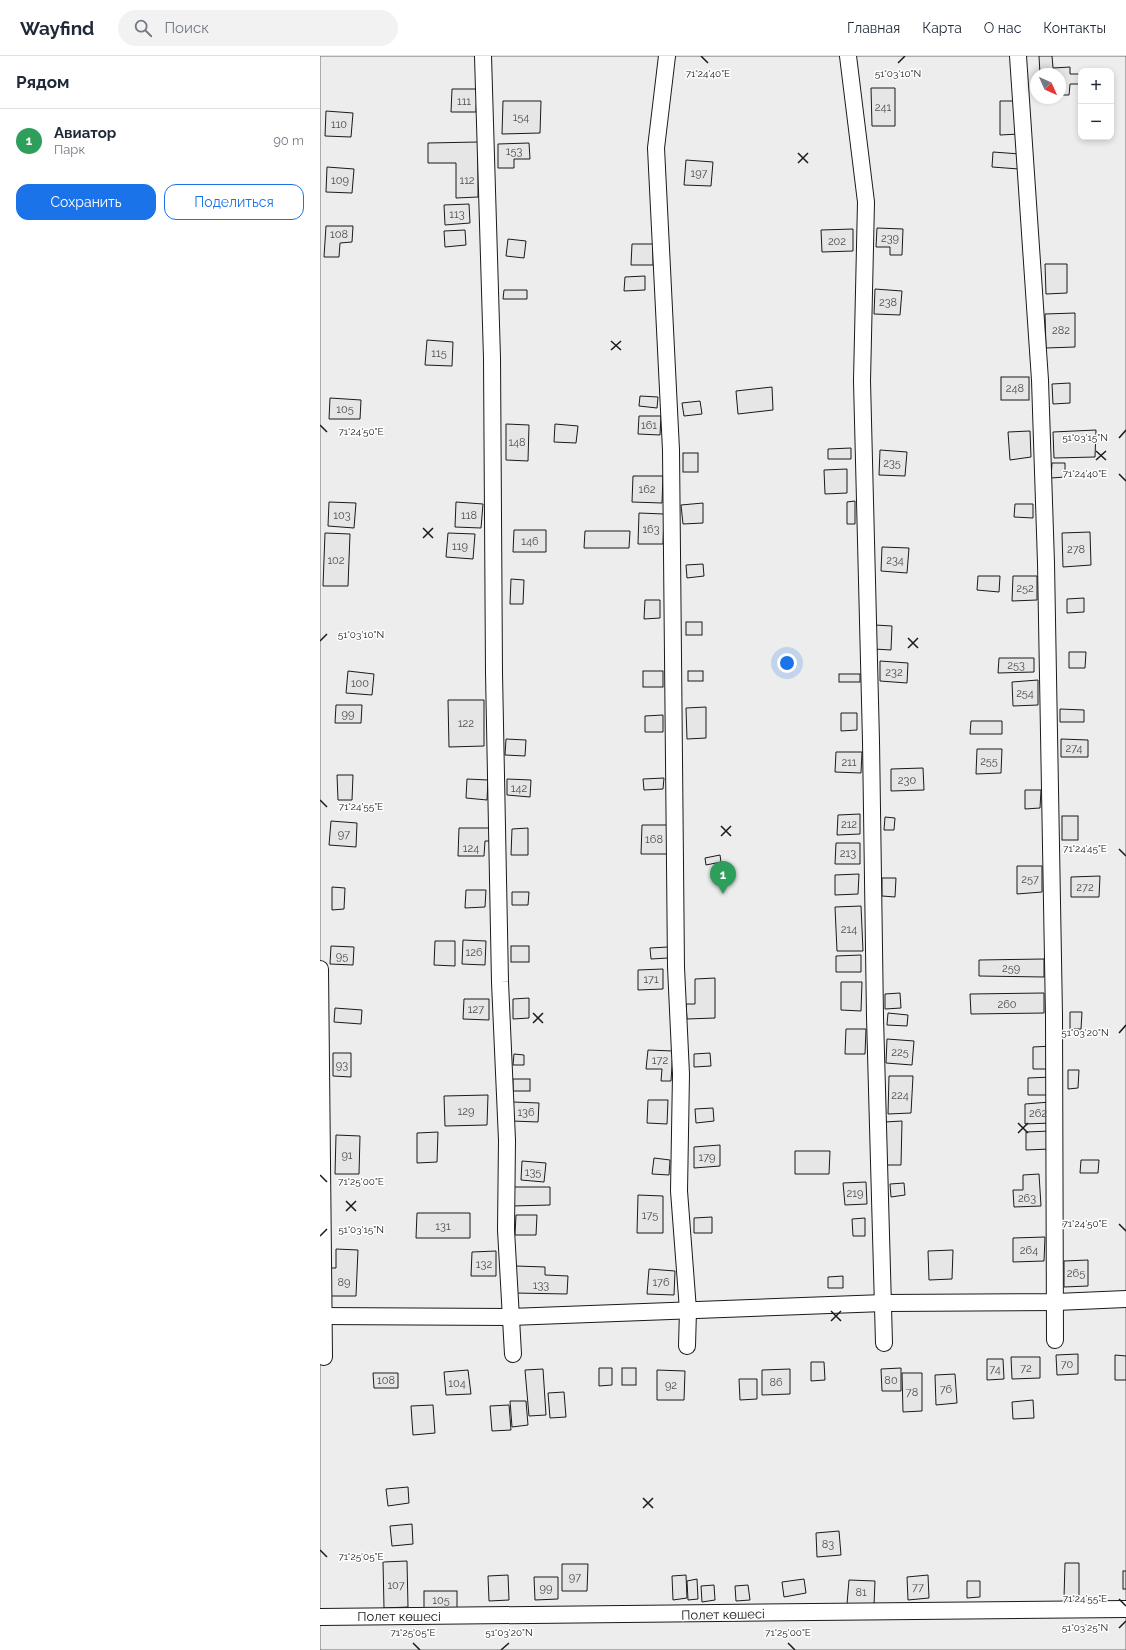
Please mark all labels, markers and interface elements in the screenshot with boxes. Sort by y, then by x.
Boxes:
search box [118,10,398,46]
text: Wayfind [20,17,94,39]
icon: search [132,17,154,39]
text: Поиск [164,19,209,37]
text: Главная [847,20,900,36]
text: Карта [922,20,962,36]
text: О нас [984,20,1021,36]
text: Контакты [1043,20,1106,36]
text: 71°24'40"E [686,68,730,79]
text: 51°03'10"N [875,68,921,79]
north arrow [1030,68,1066,104]
map controls [1078,68,1114,140]
button: + [1078,68,1114,104]
text: Рядом [16,72,69,92]
house number: 111 [457,95,471,108]
house number: 241 [875,101,892,114]
button: − [1078,104,1114,140]
house number: 154 [513,111,529,124]
house number: 110 [331,118,347,131]
text: Авиатор [54,124,116,142]
text: 1 [26,133,32,148]
text: 90 m [273,133,304,148]
text: Парк [54,142,85,157]
house number: 153 [506,145,522,158]
house number: 197 [691,167,708,180]
house number: 109 [331,174,349,187]
house number: 112 [459,174,475,187]
button: Сохранить [16,184,156,220]
button: Поделиться [164,184,304,220]
house number: 113 [449,208,465,221]
house number: 108 [330,228,348,241]
house number: 239 [881,232,899,245]
house number: 202 [828,235,846,248]
house number: 238 [879,296,897,309]
house number: 282 [1052,324,1070,337]
house number: 115 [431,347,447,360]
house number: 248 [1006,382,1024,395]
house number: 105 [336,403,354,416]
house number: 161 [641,419,657,432]
text: 71°24'50"E [338,426,384,437]
text: 51°03'15"N [1062,432,1108,443]
house number: 148 [508,436,526,449]
house number: 235 [883,457,901,470]
text: 71°24'40"E [1063,468,1107,479]
house number: 162 [638,483,656,496]
house number: 103 [333,509,351,522]
house number: 118 [461,509,477,522]
house number: 163 [642,523,660,536]
house number: 146 [521,535,539,548]
house number: 119 [452,540,468,553]
house number: 278 [1067,543,1085,556]
house number: 102 [327,554,345,567]
house number: 234 [886,554,904,567]
house number: 252 [1016,582,1034,595]
text: 51°03'10"N [338,629,384,640]
your location [777,653,797,673]
house number: 253 [1007,659,1025,672]
house number: 232 [885,666,903,679]
house number: 100 [351,677,369,690]
house number: 254 [1016,687,1034,700]
house number: 99 [342,708,354,721]
house number: 122 [458,717,474,730]
house number: 274 [1065,742,1083,755]
house number: 255 [980,755,998,768]
house number: 211 [841,756,857,769]
house number: 230 [898,774,916,787]
house number: 142 [511,782,527,795]
text: 71°24'55"E [339,801,383,812]
house number: 212 [841,818,857,831]
house number: 97 [338,828,350,841]
house number: 168 [645,833,663,846]
house number: 124 [463,842,479,855]
text: 71°24'45"E [1063,843,1107,854]
house number: 213 [840,847,856,860]
pin: 1 [710,861,736,894]
house number: 257 [1021,873,1039,886]
house number: 272 [1076,881,1094,894]
house number: 214 [841,923,857,936]
house number: 126 [465,946,483,959]
house number: 95 [336,950,348,963]
house number: 259 [1002,962,1020,975]
house number: 171 [643,973,659,986]
house number: 260 [997,998,1017,1011]
house number: 127 [468,1003,484,1016]
text: 51°03'20"N [1061,1027,1109,1038]
house number: 225 [891,1046,909,1059]
house number: 172 [652,1054,668,1067]
house number: 93 [336,1059,348,1072]
house number: 224 [891,1089,909,1102]
house number: 129 [458,1105,474,1118]
house number: 136 [517,1106,535,1119]
house number: 262 [1029,1107,1047,1120]
house number: 91 [341,1149,353,1162]
house number: 179 [699,1151,715,1164]
house number: 135 [525,1166,541,1179]
text: 71°25'00"E [338,1176,384,1187]
house number: 219 [847,1187,863,1200]
house number: 263 [1018,1192,1036,1205]
house number: 175 [642,1209,658,1222]
text: 71°24'50"E [1062,1218,1108,1229]
house number: 131 [435,1220,451,1233]
text: 51°03'15"N [338,1224,384,1235]
house number: 264 [1020,1244,1038,1257]
house number: 132 [476,1258,492,1271]
house number: 265 [1067,1267,1085,1280]
house number: 89 [338,1276,350,1289]
house number: 176 [652,1276,670,1289]
house number: 133 [533,1279,549,1292]
house number: 70 [1061,1358,1074,1371]
house number: 72 [1020,1362,1032,1375]
house number: 74 [989,1363,1001,1376]
house number: 108 [377,1374,395,1387]
house number: 80 [884,1374,898,1387]
house number: 86 [769,1376,783,1389]
house number: 104 [448,1377,466,1390]
house number: 92 [665,1379,677,1392]
house number: 76 [940,1383,953,1396]
house number: 78 [906,1386,918,1399]
house number: 83 [822,1538,834,1551]
text: 71°25'05"E [338,1551,384,1562]
house number: 97 [569,1571,581,1584]
house number: 107 [387,1579,405,1592]
house number: 77 [912,1581,924,1594]
house number: 99 [540,1582,552,1595]
house number: 81 [855,1586,867,1599]
text: 71°24'55"E [1063,1593,1107,1604]
house number: 105 [432,1594,450,1607]
street label: Полет көшесі [681,1606,765,1623]
street label: Полет көшесі [357,1609,441,1624]
text: 51°03'25"N [1062,1622,1108,1633]
text: 71°25'05"E [390,1627,436,1638]
text: 51°03'20"N [485,1627,533,1638]
text: 71°25'00"E [765,1627,811,1638]

